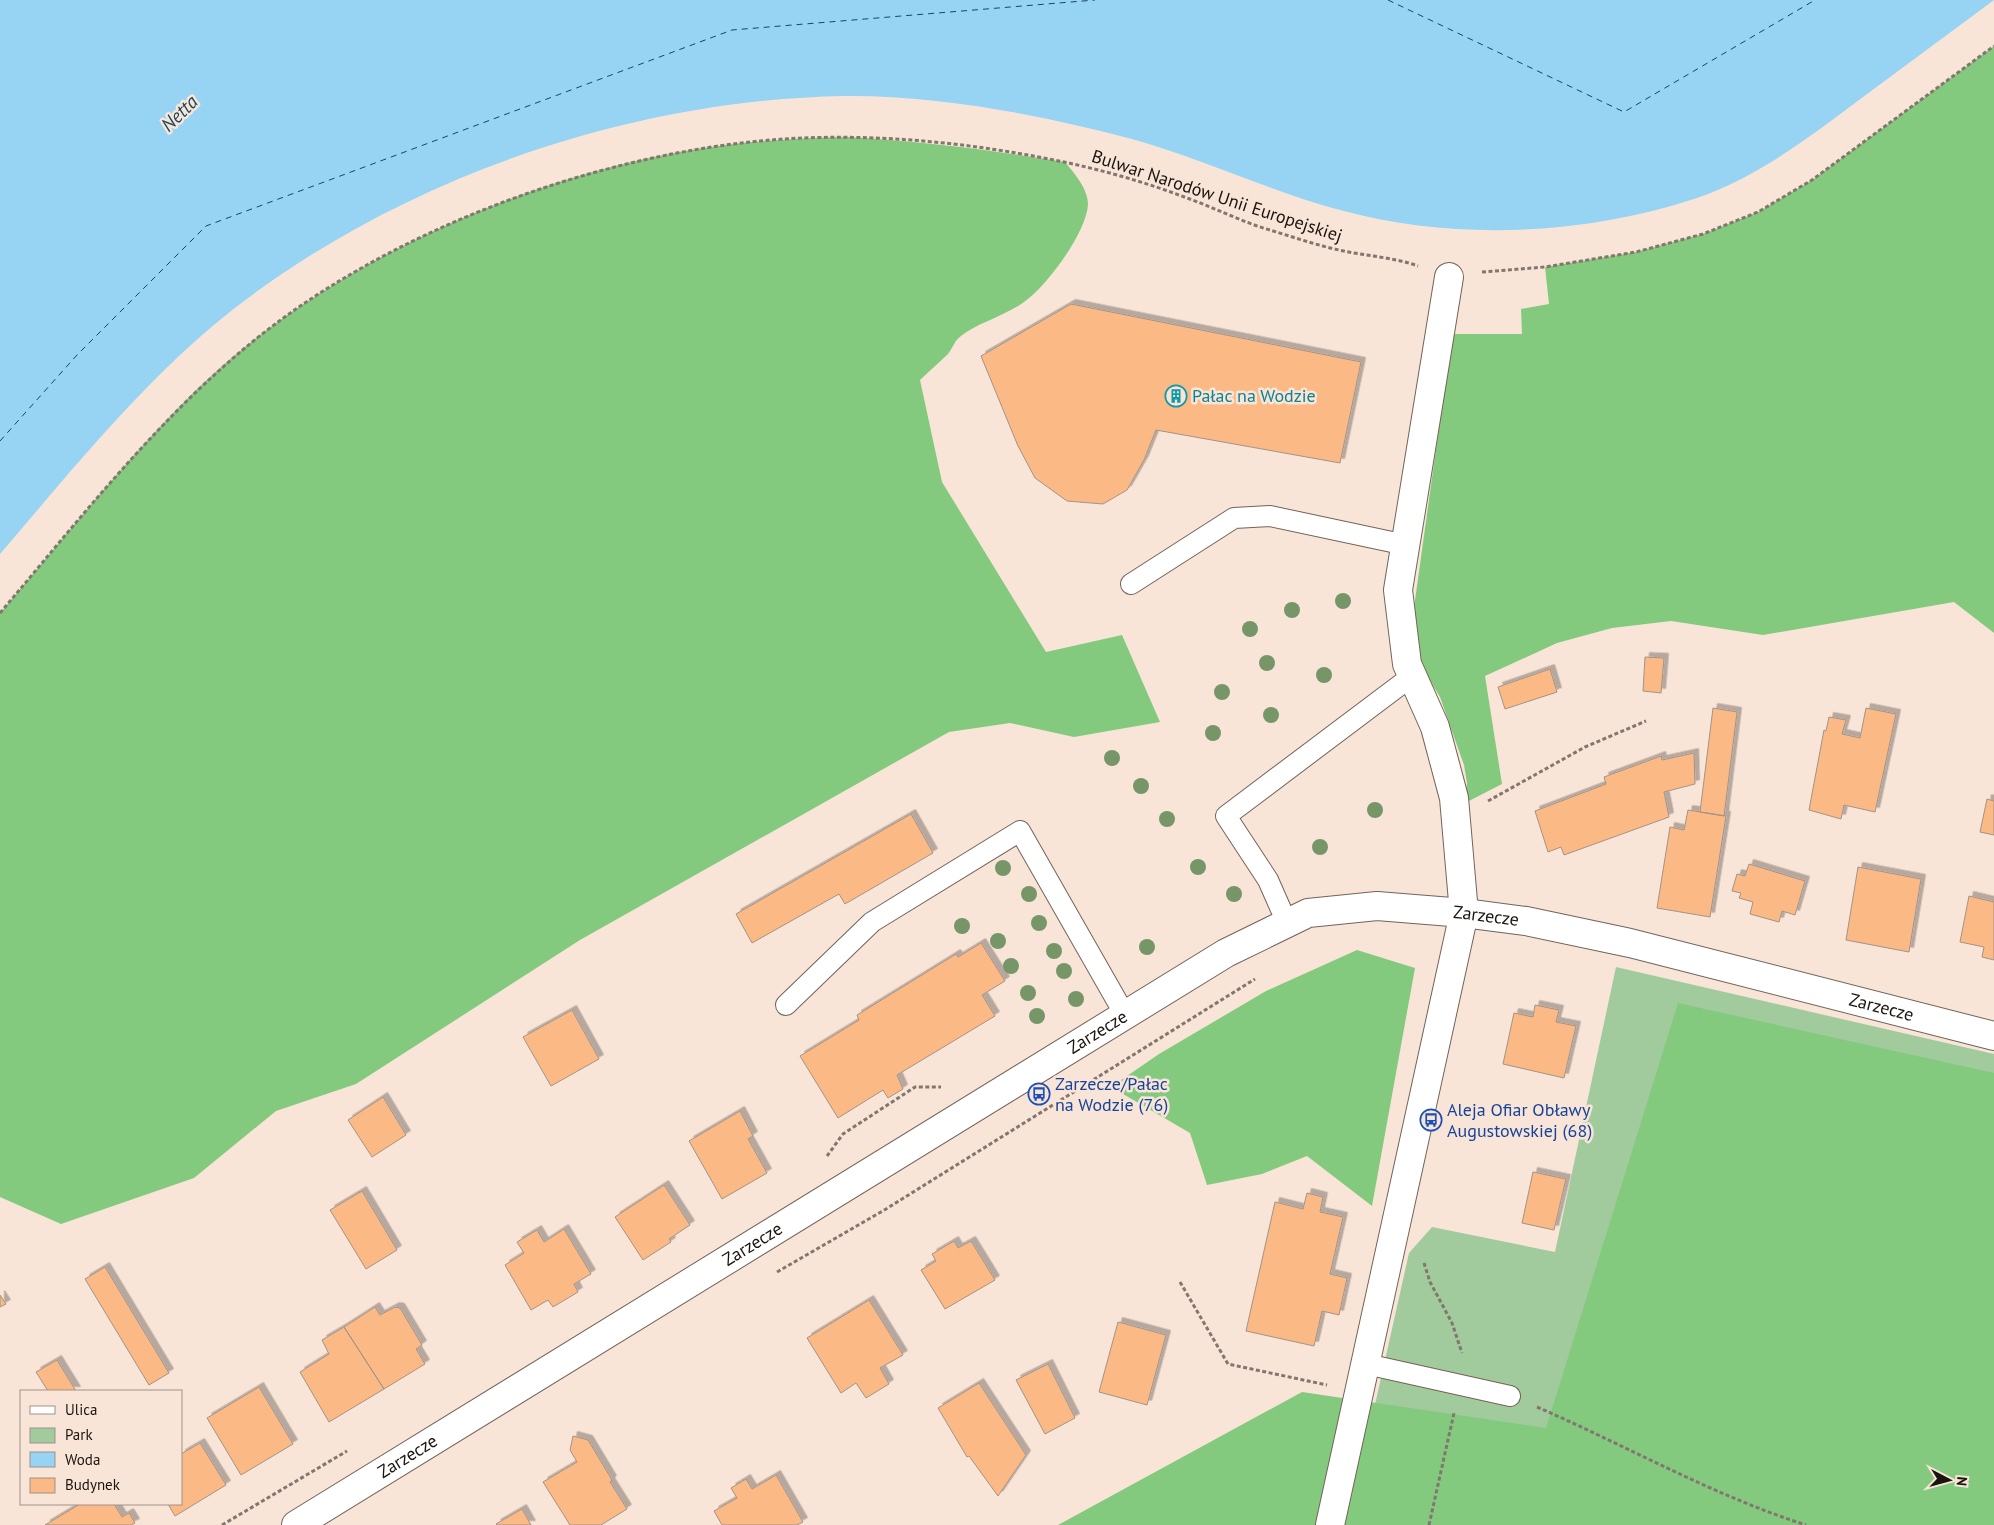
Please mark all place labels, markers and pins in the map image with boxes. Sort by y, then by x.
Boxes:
building icon: Pałac na Wodzie [1164,384,1188,408]
place label: Pałac na Wodzie [1192,384,1316,407]
place label: Zarzecze/Pałac na Wodzie (76) [1055,1072,1168,1116]
bus stop icon: Zarzecze/Pałac na Wodzie (76) [1027,1082,1051,1106]
place label: Aleja Ofiar Obławy Augustowskiej (68) [1447,1098,1592,1142]
bus stop icon: Aleja Ofiar Obławy Augustowskiej (68) [1419,1108,1443,1132]

